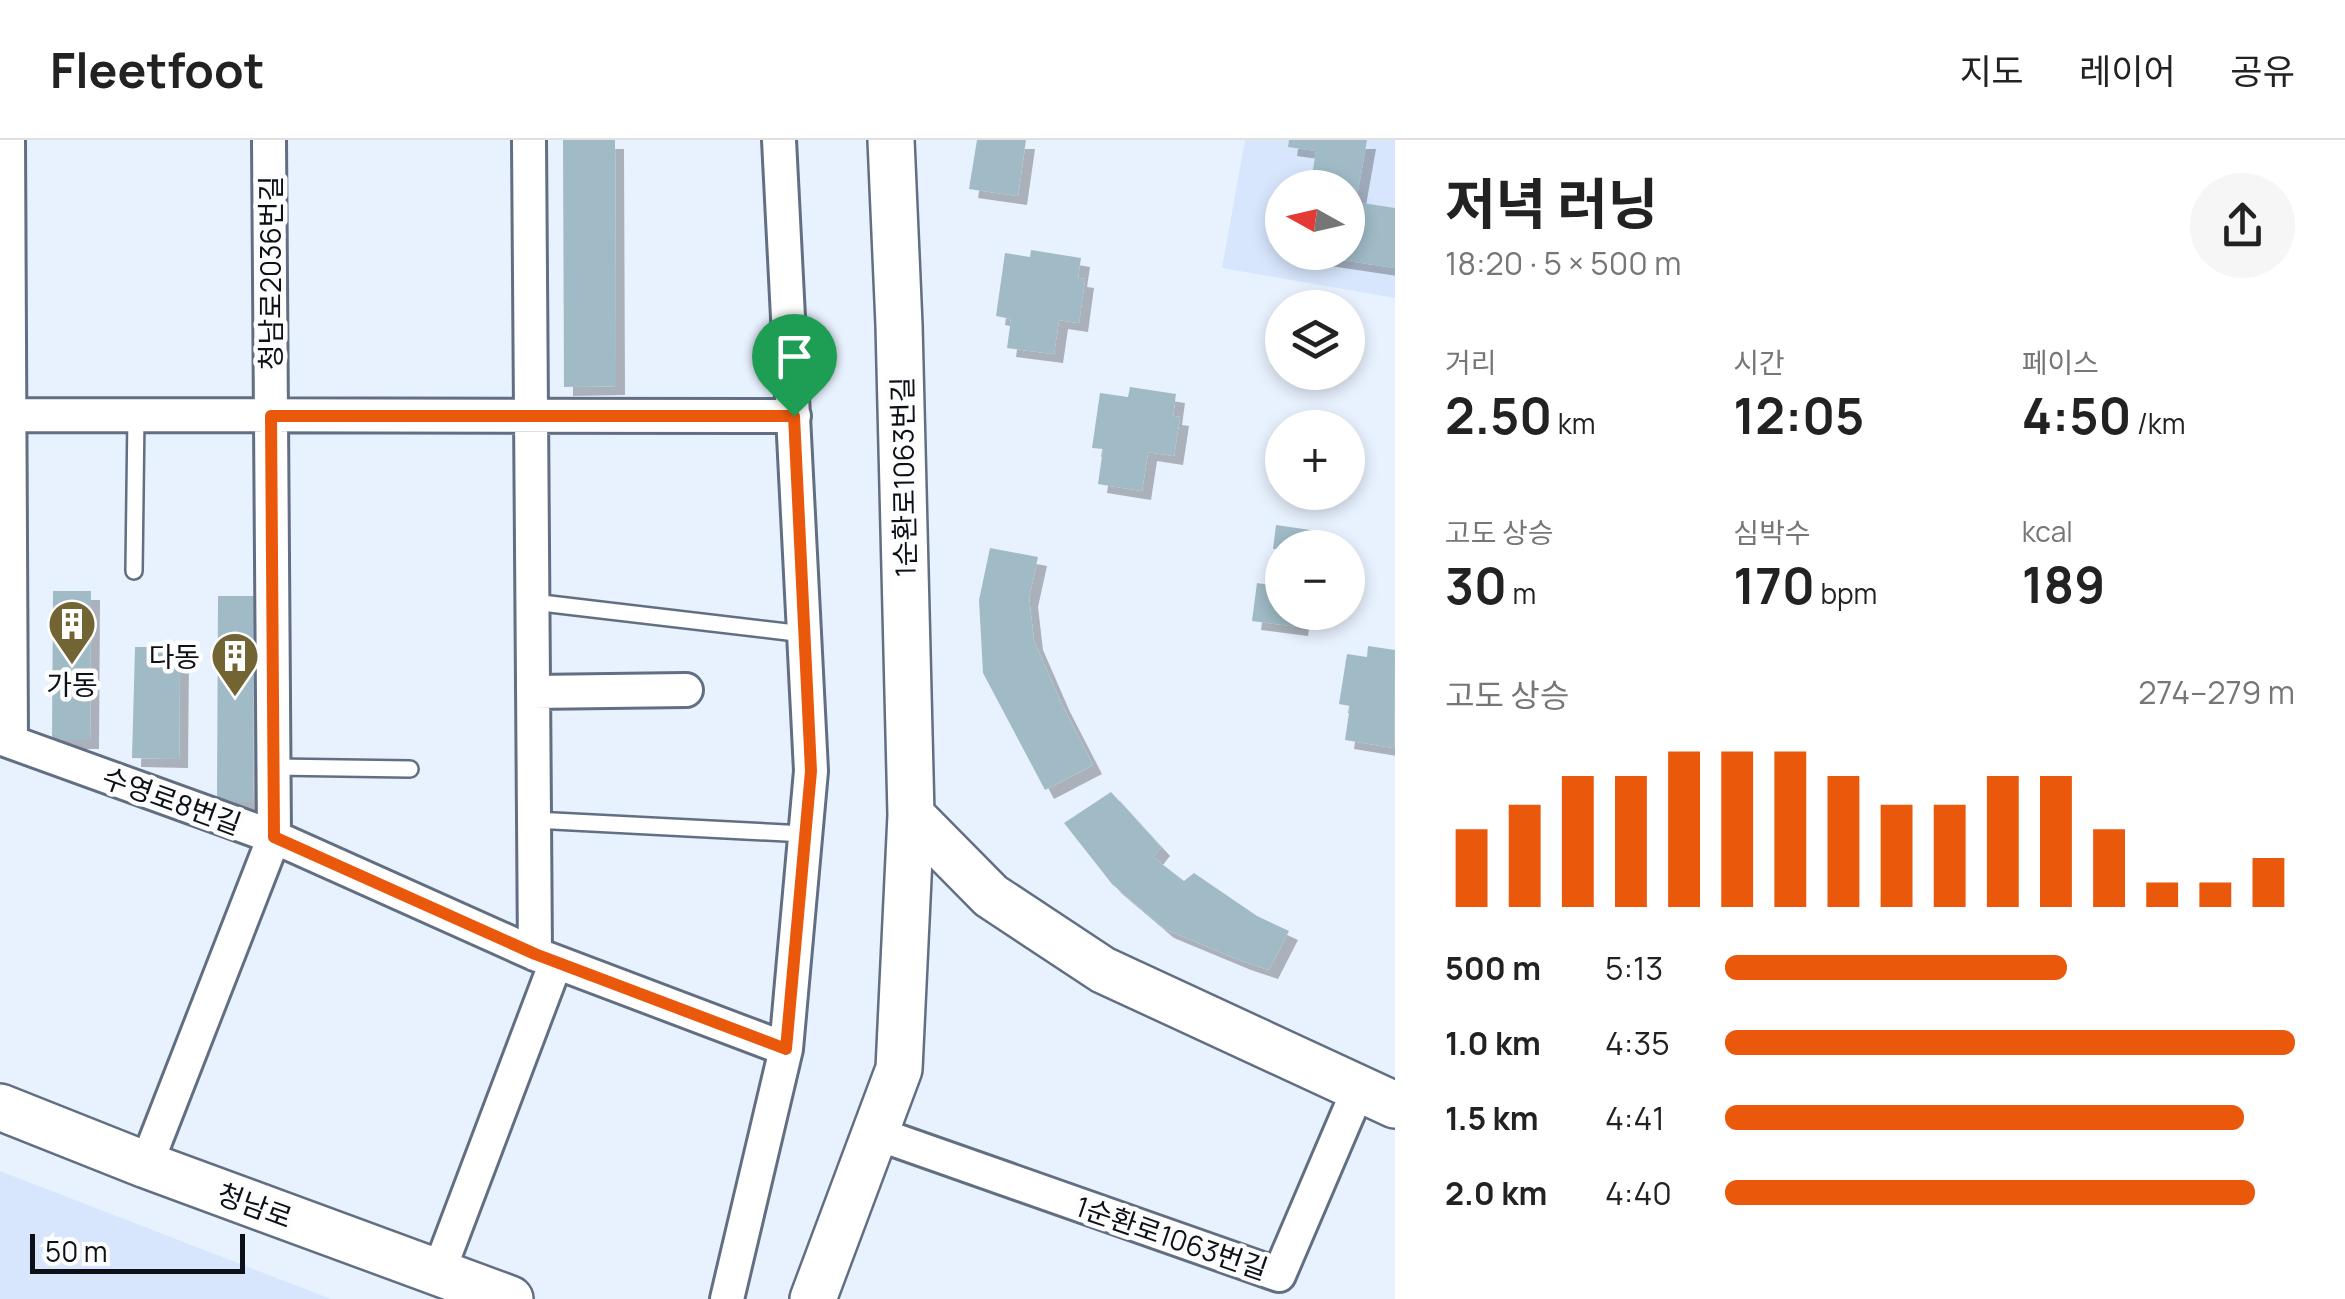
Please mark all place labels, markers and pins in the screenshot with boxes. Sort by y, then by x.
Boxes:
pin [752,314,837,417]
building icon: 가동 [46,598,98,666]
building icon: 다동 [209,630,261,698]
place label: 다동 [148,637,200,675]
place label: 가동 [46,665,98,703]

